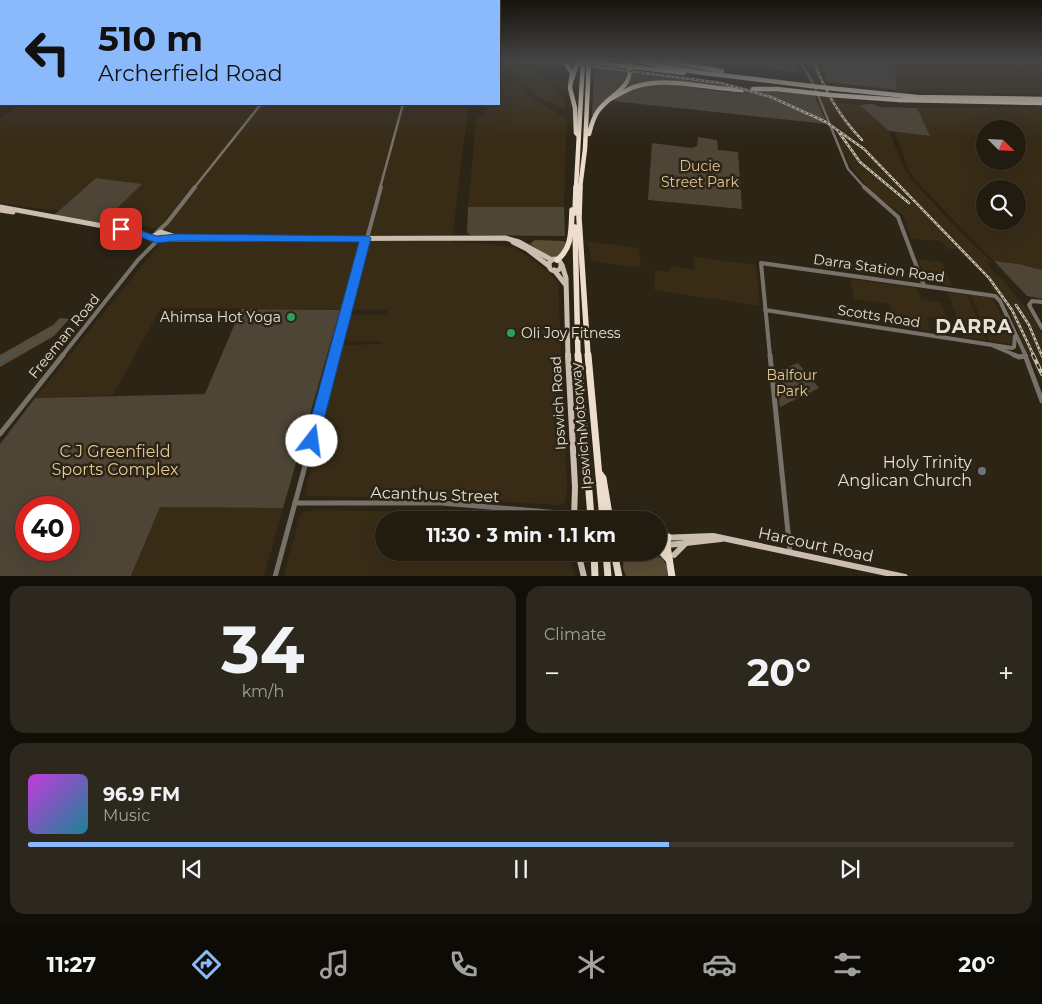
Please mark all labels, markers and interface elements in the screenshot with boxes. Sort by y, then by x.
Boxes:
text: 510 m [98,17,203,60]
icon: left [15,20,80,85]
text: Archerfield Road [98,60,283,87]
north arrow [976,120,1026,170]
map controls [976,120,1026,230]
park label: Ducie Street Park [661,157,740,191]
button: search [976,180,1026,230]
pin [100,208,142,250]
icon: arrive [107,215,135,243]
street label: Darra Station Road [812,250,946,286]
street label: Freeman Road [24,290,104,382]
street label: Scotts Road [836,301,922,331]
place label: Ahimsa Hot Yoga [160,308,281,326]
marker: Ahimsa Hot Yoga [285,311,297,323]
district label: DARRA [935,315,1013,338]
place label: Oli Joy Fitness [521,324,621,342]
marker: Oli Joy Fitness [505,327,517,339]
street label: Ipswich Road [547,356,569,450]
street label: Ipswich Motorway [566,361,596,490]
park label: Balfour Park [766,366,818,400]
position arrow [285,414,337,466]
park label: C J Greenfield Sports Complex [52,442,179,479]
place label: Holy Trinity Anglican Church [838,453,972,490]
marker: Holy Trinity Anglican Church [976,465,988,477]
street label: Acanthus Street [370,483,500,506]
speed limit sign: 40 [15,496,80,561]
street label: Harcourt Road [756,523,875,566]
text: 11:30 · 3 min · 1.1 km [426,524,616,547]
text: 34 [221,610,305,689]
text: Climate [544,625,606,644]
text: 20° [747,649,811,696]
text: − [544,656,560,690]
text: + [998,656,1014,690]
text: km/h [242,682,284,701]
text: 96.9 FM [103,783,180,806]
text: Music [103,806,150,825]
icon: previous [178,855,206,883]
icon: pause [507,855,535,883]
icon: next [836,855,864,883]
icon: directions [189,947,224,982]
icon: music [317,947,352,982]
icon: phone [446,947,481,982]
icon: climate [574,947,609,982]
icon: car [702,947,737,982]
icon: filters [830,947,865,982]
text: 11:27 [47,951,96,978]
text: 20° [958,951,995,978]

